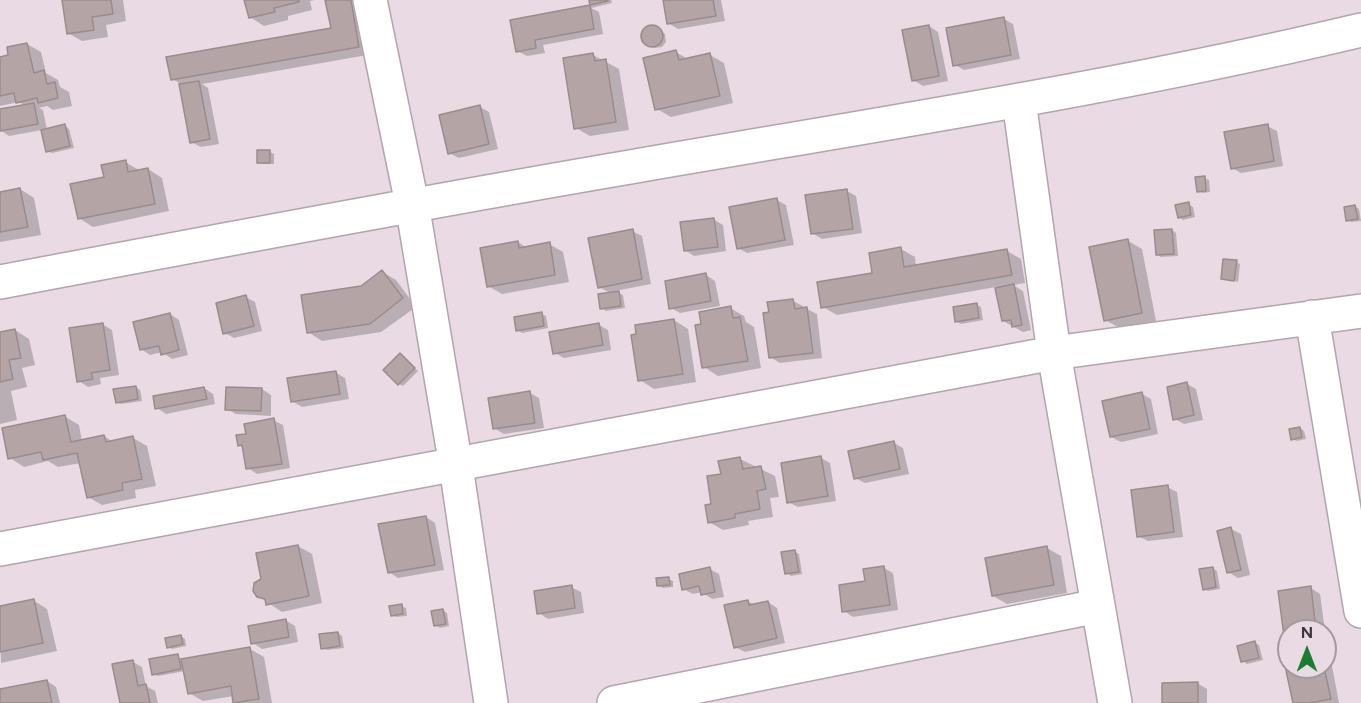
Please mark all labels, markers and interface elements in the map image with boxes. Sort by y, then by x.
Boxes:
north arrow [1277,619,1337,679]
text: N [1301,623,1313,642]

